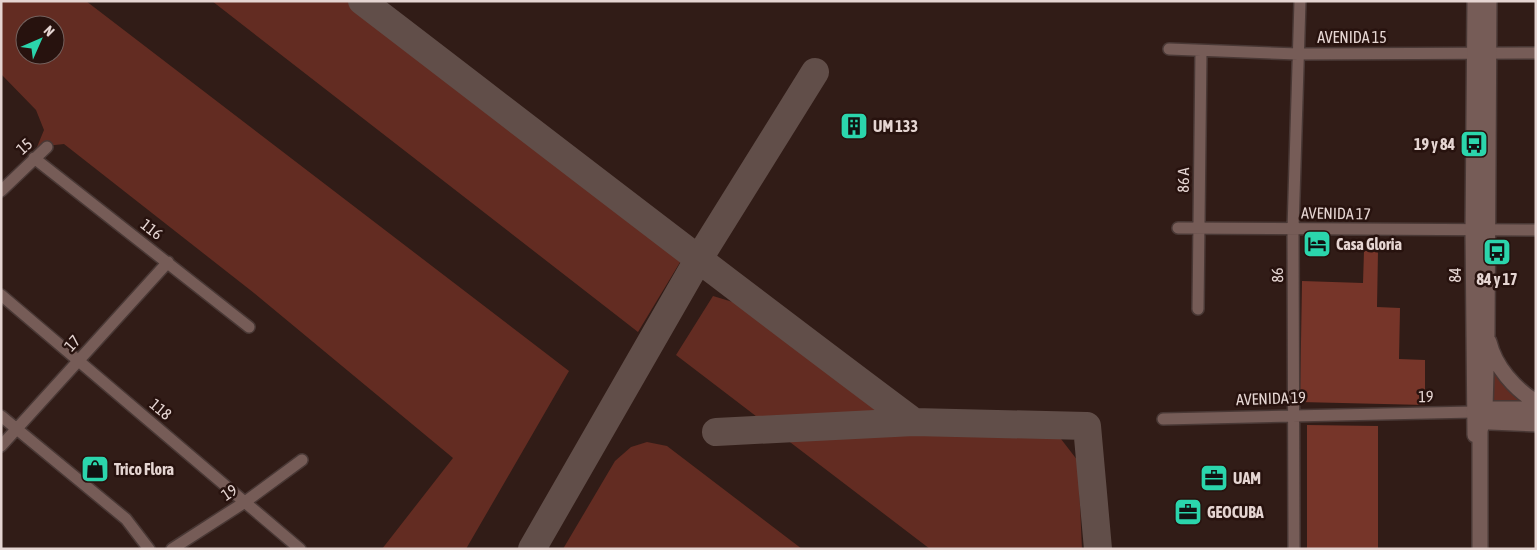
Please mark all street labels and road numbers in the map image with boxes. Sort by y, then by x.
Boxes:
street label: AVENIDA 15 [1317,28,1387,46]
street label: 15 [12,134,36,158]
street label: 86 A [1174,167,1192,193]
street label: AVENIDA 17 [1301,203,1371,223]
street label: 116 [138,215,166,243]
street label: 86 [1268,267,1286,283]
street label: 84 [1446,267,1464,283]
street label: 17 [60,331,84,355]
street label: 19 [1418,387,1434,405]
street label: AVENIDA 19 [1236,388,1306,408]
street label: 118 [147,395,175,423]
street label: 19 [218,480,240,504]

